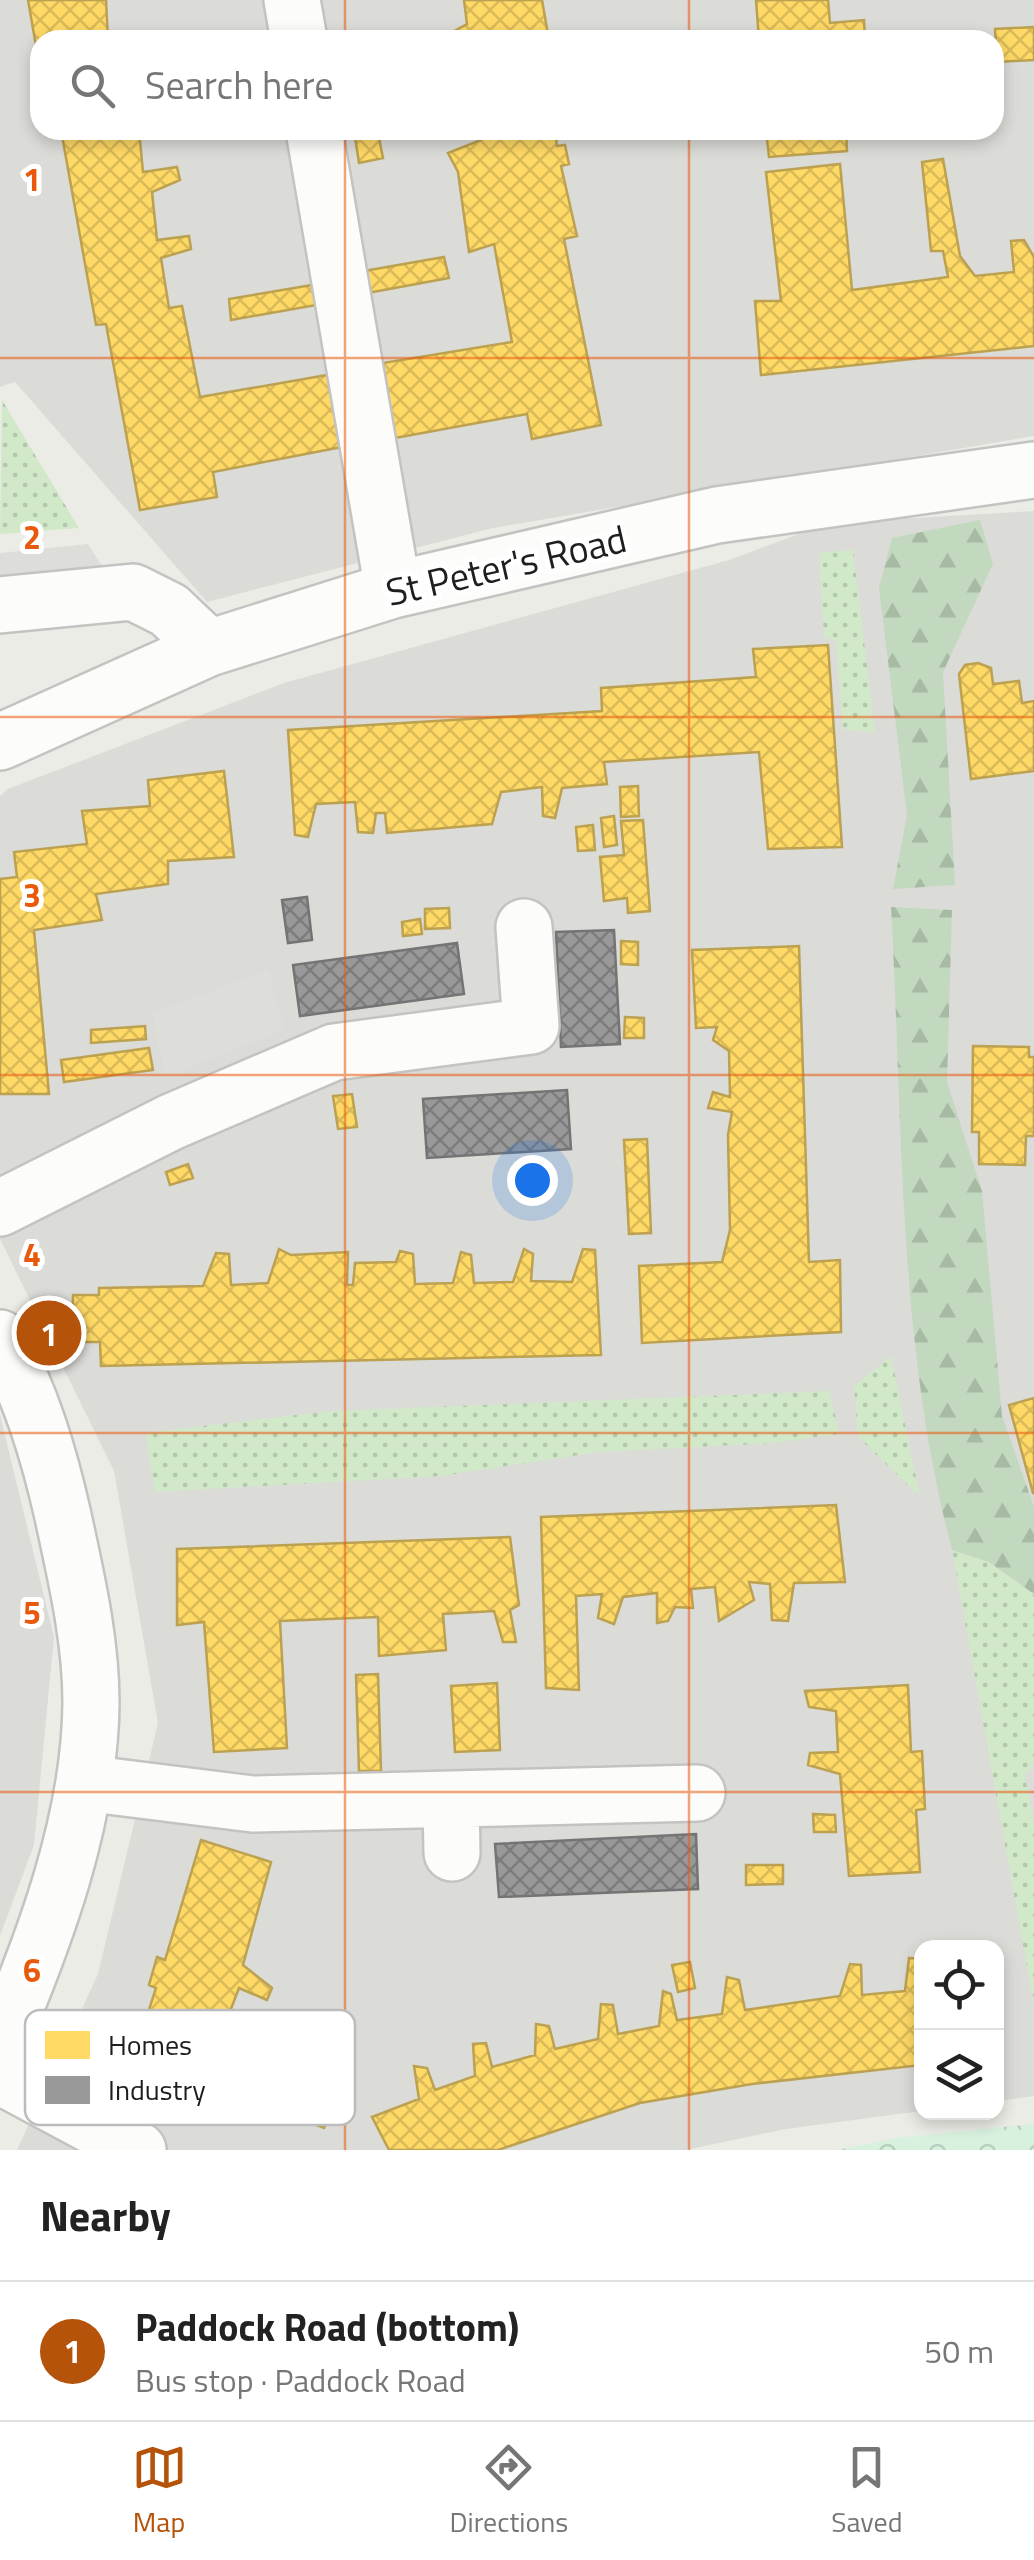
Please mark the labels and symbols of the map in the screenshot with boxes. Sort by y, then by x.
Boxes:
text: 1 [23,155,41,203]
street label: St Peter's Road [380,509,632,621]
text: 2 [23,513,41,561]
text: 3 [23,871,41,919]
your location [507,1155,558,1206]
text: 4 [23,1230,41,1278]
pin: 1 [17,1296,82,1370]
text: 5 [23,1588,41,1636]
text: 6 [23,1946,41,1994]
legend [25,2010,355,2125]
text: Homes [108,2023,192,2066]
text: Industry [108,2068,206,2111]

